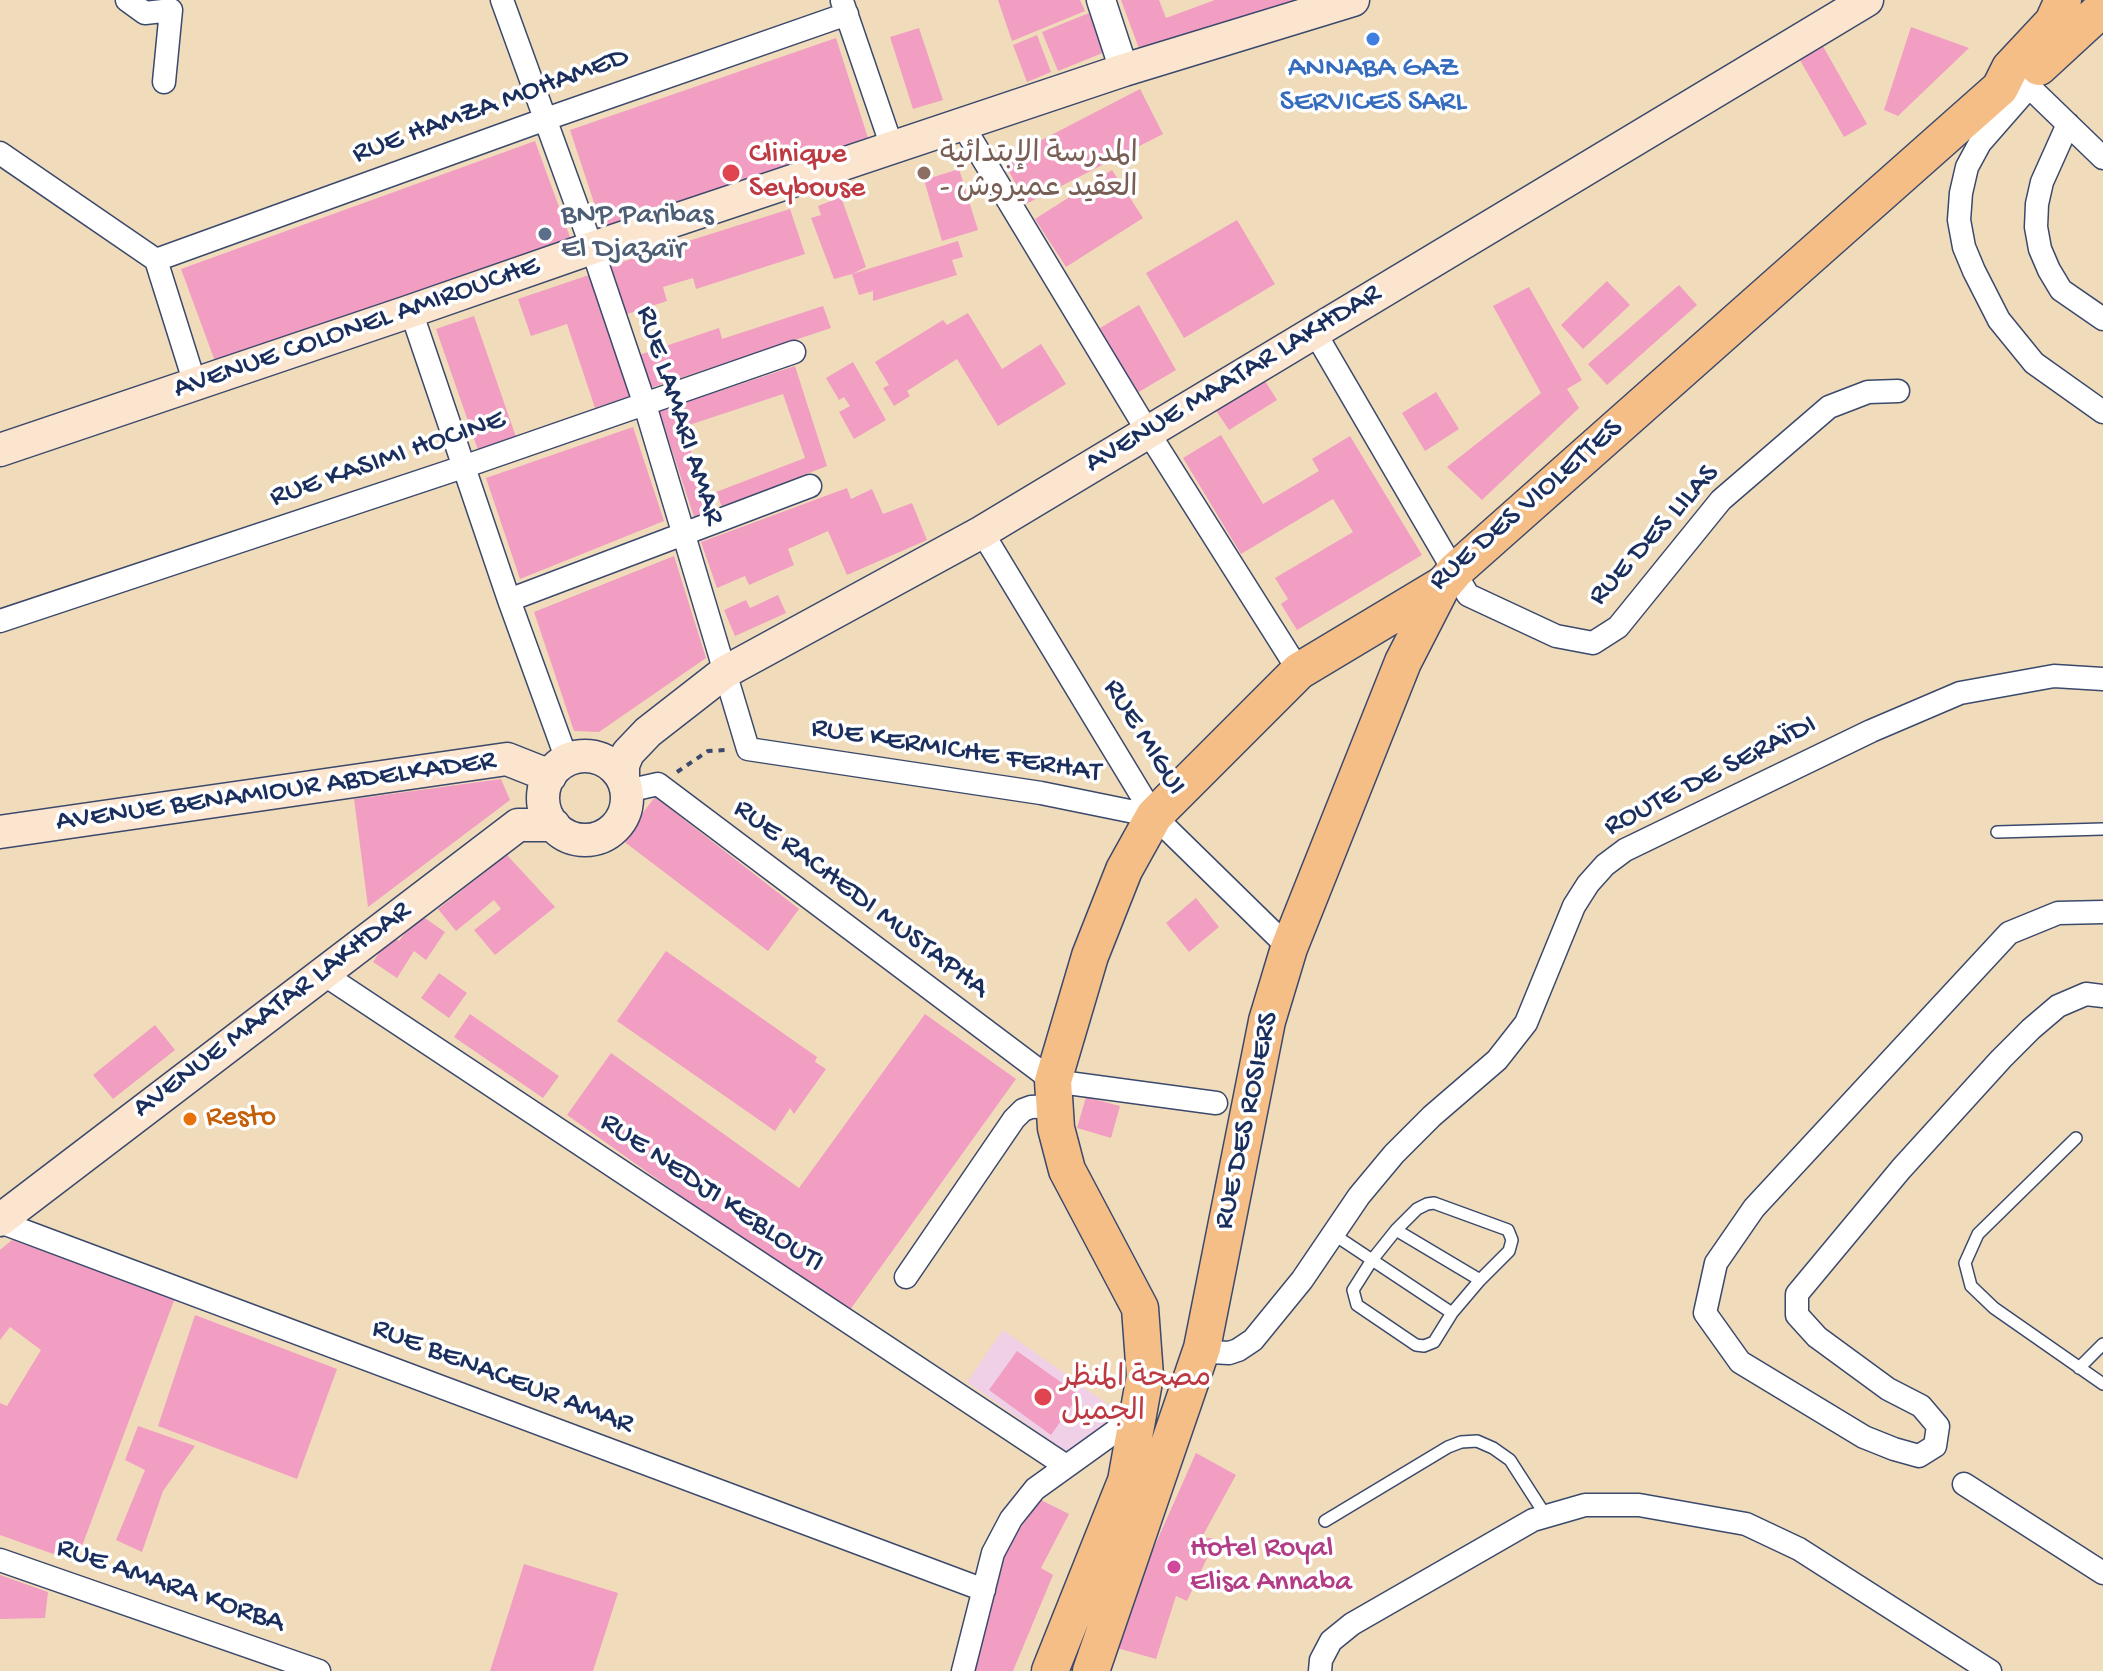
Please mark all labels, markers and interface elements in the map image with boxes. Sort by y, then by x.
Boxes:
marker: ANNABA GAZ SERVICES SARL [1364,30,1382,48]
street label: RUE HAMZA MOHAMED [348,40,634,174]
place label: ANNABA GAZ SERVICES SARL [1280,52,1466,122]
place label: Clinique Seybouse [749,138,865,208]
place label: المدرسة الإبتدائية - العقيد عميروش [940,138,1138,208]
marker: Clinique Seybouse [720,162,742,184]
marker: المدرسة الإبتدائية - العقيد عميروش [915,164,933,182]
place label: BNP Paribas El Djazaïr [561,199,713,270]
marker: BNP Paribas El Djazaïr [536,225,554,243]
street label: AVENUE COLONEL AMIROUCHE [169,249,545,409]
street label: AVENUE MAATAR LAKHDAR [1079,277,1389,483]
street label: RUE LAMARI AMAR [626,302,730,530]
street label: RUE KASIMI HOCINE [266,403,510,517]
street label: RUE DES VIOLETTES [1423,412,1631,600]
street label: RUE DES LILAS [1582,457,1728,615]
street label: RUE MIGUI [1093,673,1193,803]
street label: ROUTE DE SERAÏDI [1599,708,1823,846]
street label: RUE KERMICHE FERHAT [808,711,1104,793]
street label: AVENUE BENAMIOUR ABDELKADER [54,744,498,842]
street label: RUE RACHEDI MUSTAPHA [725,792,995,1008]
street label: AVENUE MAATAR LAKHDAR [127,895,419,1127]
street label: RUE DES ROSIERS [1207,1009,1289,1233]
place label: Resto [206,1101,276,1137]
street label: RUE NEDJI KEBLOUTI [592,1106,830,1282]
marker: Resto [181,1110,199,1128]
street label: RUE BENACEUR AMAR [366,1312,638,1444]
place label: مصحة المنظر الجميل [1061,1362,1211,1432]
marker: مصحة المنظر الجميل [1032,1386,1054,1408]
street label: RUE AMARA KORBA [51,1531,289,1643]
place label: Hotel Royal Elisa Annaba [1190,1532,1352,1602]
marker: Hotel Royal Elisa Annaba [1165,1558,1183,1576]

